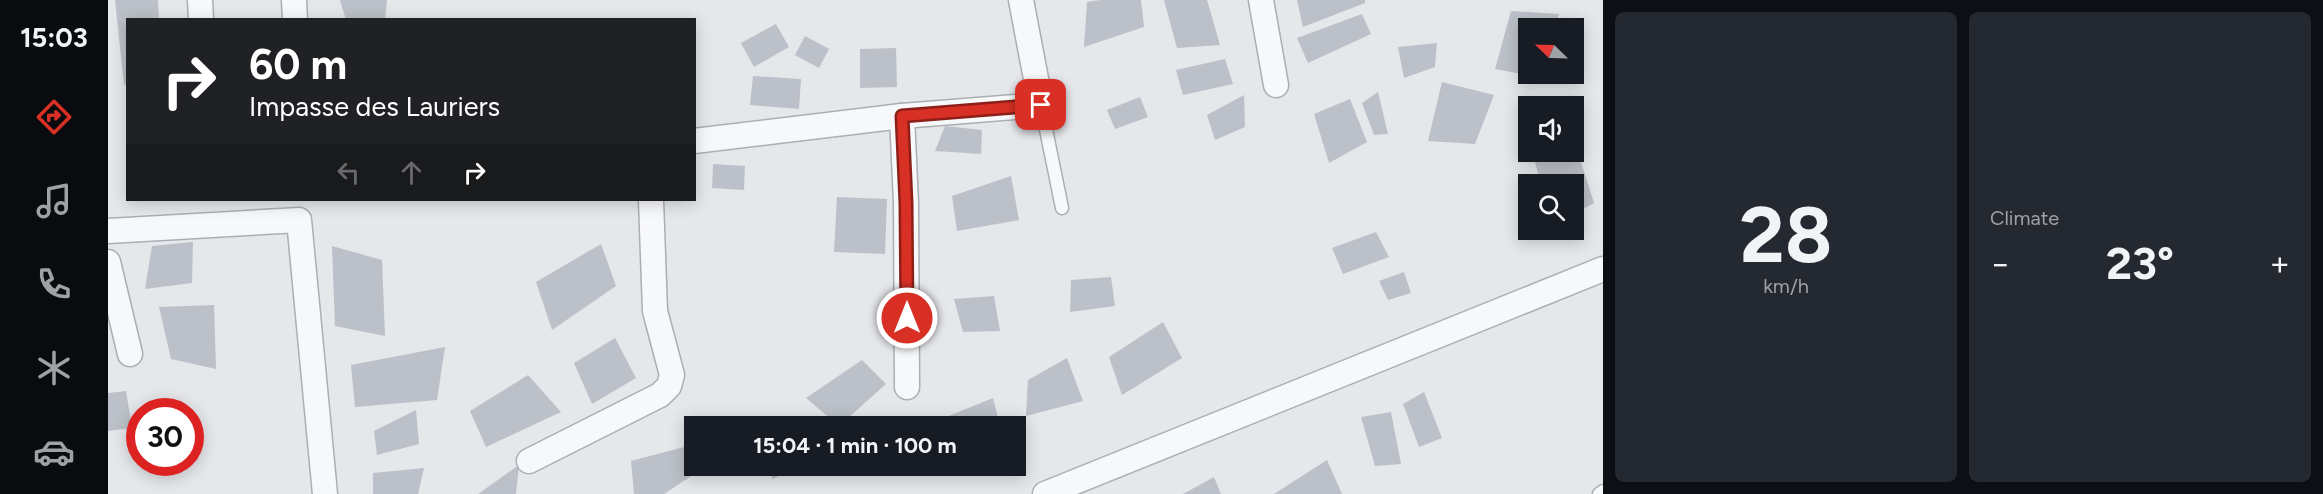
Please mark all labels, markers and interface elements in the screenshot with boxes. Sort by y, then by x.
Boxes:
north arrow [1518,18,1584,84]
map controls [1518,18,1584,240]
text: 15:03 [20,21,88,54]
text: 60 m [249,39,347,90]
icon: right [150,42,228,120]
pin [1015,79,1066,130]
icon: arrive [1024,88,1057,121]
text: Impasse des Lauriers [249,90,500,123]
icon: directions [33,96,75,138]
button: sound [1518,96,1584,162]
icon: left [332,156,365,189]
icon: ahead [395,156,428,189]
icon: right [458,156,491,189]
button: search [1518,174,1584,240]
icon: music [33,180,75,222]
text: 28 [1740,188,1832,282]
text: Climate [1990,206,2059,230]
text: 23° [2106,236,2174,290]
text: − [1990,244,2011,283]
text: + [2269,244,2290,283]
icon: phone [33,263,75,305]
text: km/h [1763,274,1809,298]
position arrow [875,286,939,350]
icon: climate [33,347,75,389]
speed limit sign: 30 [126,398,204,476]
icon: car [33,431,75,473]
text: 15:04 · 1 min · 100 m [753,432,957,459]

